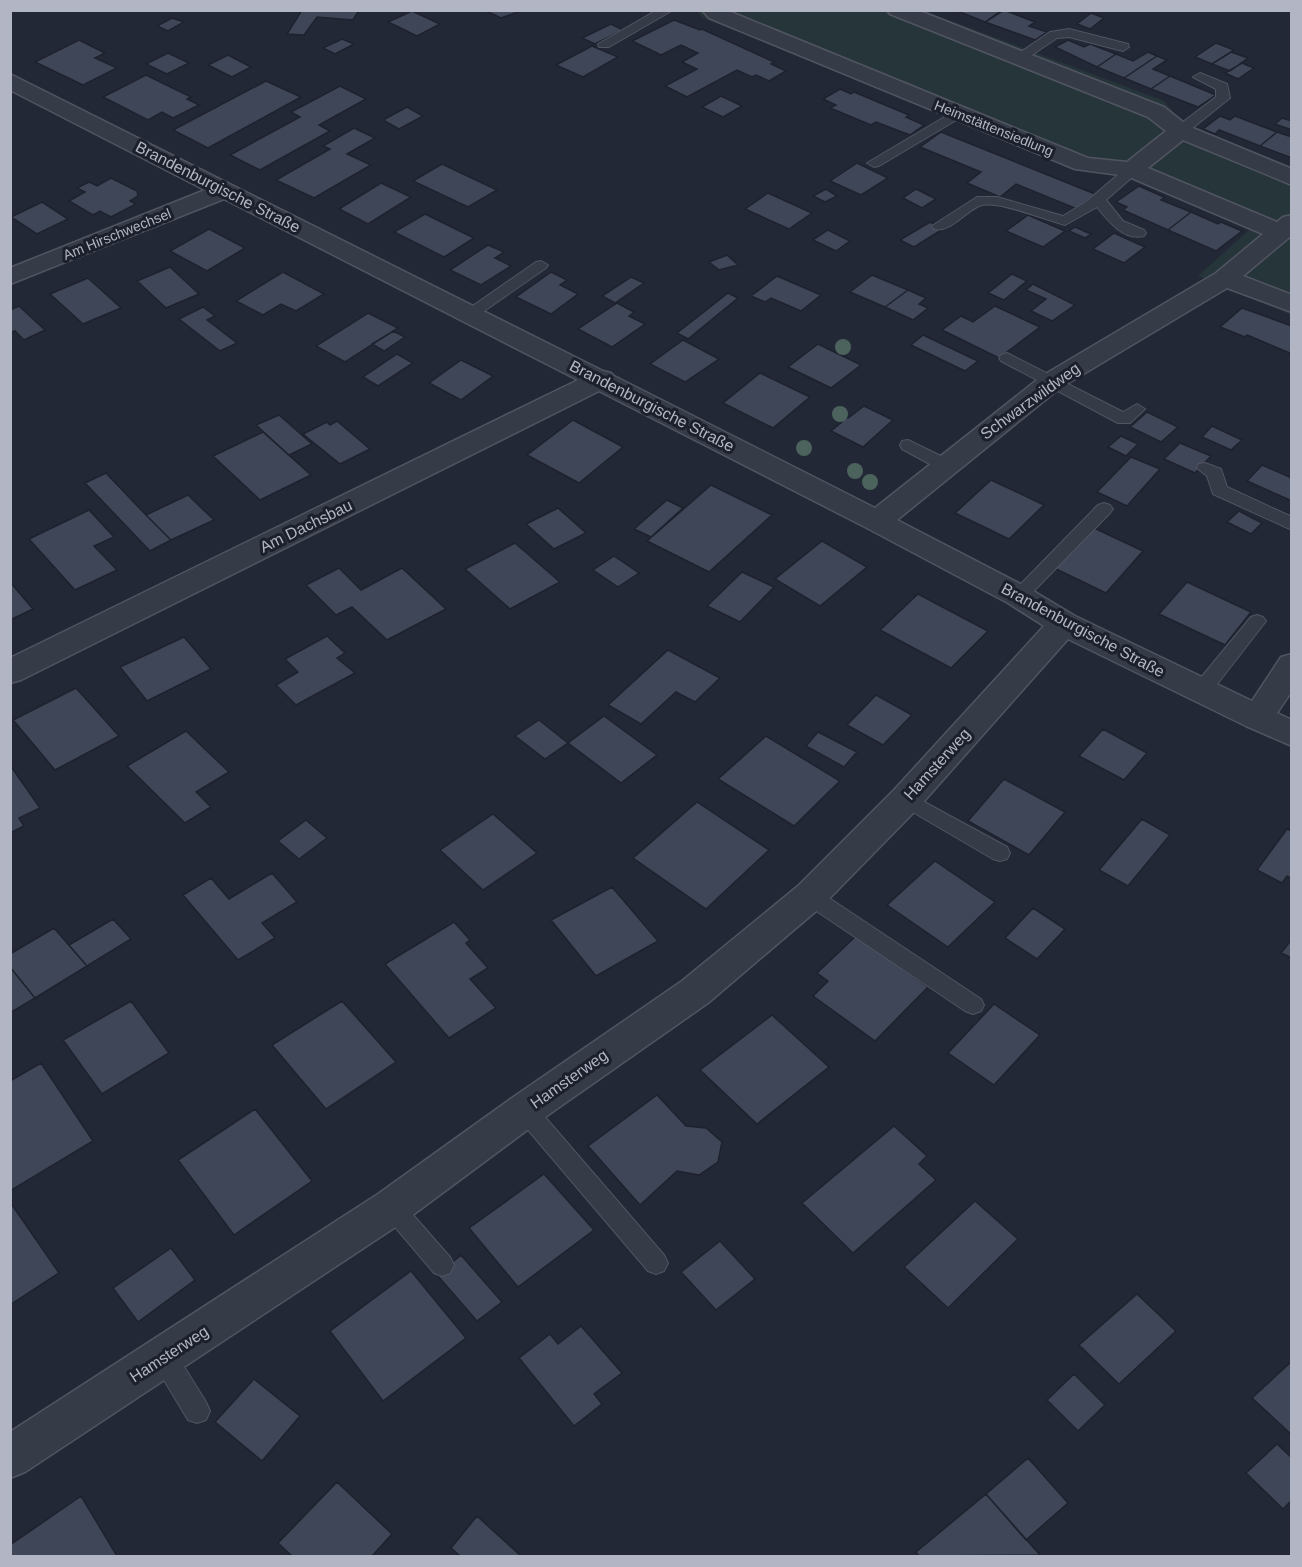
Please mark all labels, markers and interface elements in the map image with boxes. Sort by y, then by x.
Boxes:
street label: Heimstättensiedlung [932,97,1056,159]
street label: Brandenburgische Straße [133,138,303,236]
street label: Am Hirschwechsel [61,205,173,263]
street label: Brandenburgische Straße [567,357,737,455]
street label: Schwarzwildweg [977,359,1083,443]
street label: Am Dachsbau [257,496,355,556]
street label: Brandenburgische Straße [999,580,1168,680]
street label: Hamsterweg [901,725,973,803]
street label: Hamsterweg [527,1046,611,1112]
street label: Hamsterweg [127,1322,211,1386]

